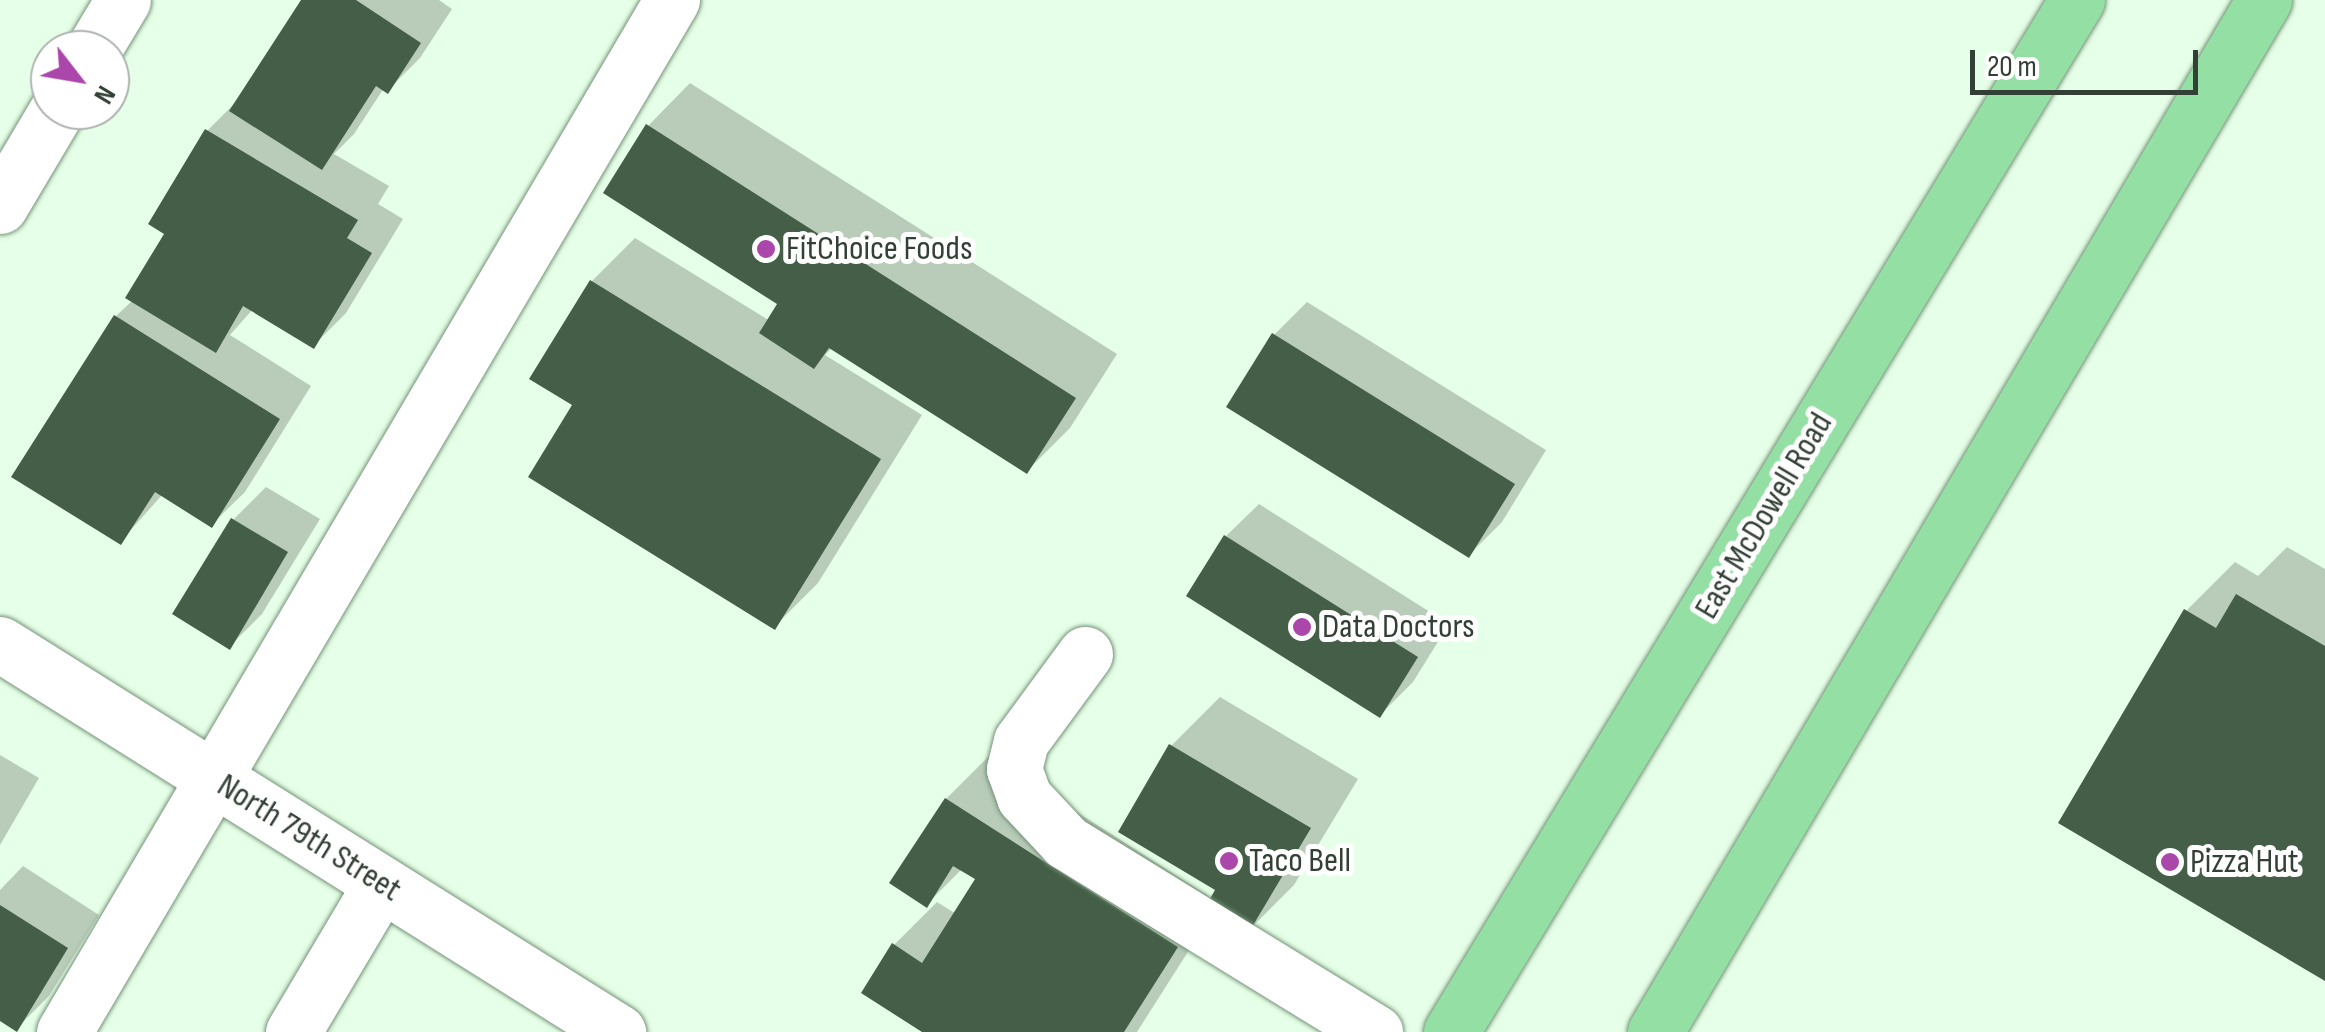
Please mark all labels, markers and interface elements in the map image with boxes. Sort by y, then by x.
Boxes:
north arrow [30,30,130,130]
scale bar [1975,30,2202,92]
text: 20 m [1987,49,2037,85]
text: N [86,80,122,110]
place label: FitChoice Foods [786,228,972,270]
marker: FitChoice Foods [755,238,777,260]
street label: East McDowell Road [1686,405,1842,627]
place label: Data Doctors [1322,606,1475,648]
marker: Data Doctors [1291,616,1313,638]
street label: North 79th Street [209,765,409,911]
place label: Taco Bell [1249,840,1351,882]
place label: Pizza Hut [2190,841,2299,883]
marker: Taco Bell [1218,850,1240,872]
marker: Pizza Hut [2159,851,2181,873]

